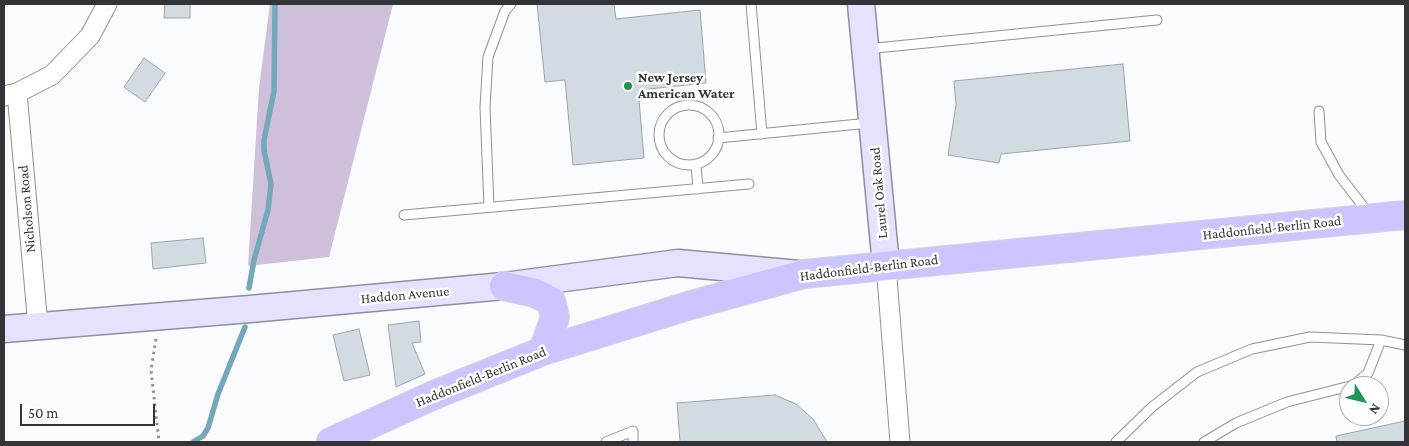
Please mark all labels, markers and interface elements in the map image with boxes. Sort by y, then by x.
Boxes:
place label: New Jersey American Water [638,70,735,102]
marker: New Jersey American Water [622,80,634,92]
street label: Laurel Oak Road [867,147,891,239]
street label: Nicholson Road [15,165,39,253]
street label: Haddonfield-Berlin Road [1202,212,1342,244]
street label: Haddonfield-Berlin Road [799,251,939,285]
street label: Haddon Avenue [360,283,450,307]
street label: Haddonfield-Berlin Road [413,343,549,411]
north arrow [1339,376,1389,426]
scale bar [22,394,158,426]
text: N [1366,401,1385,418]
text: 50 m [28,405,58,421]

